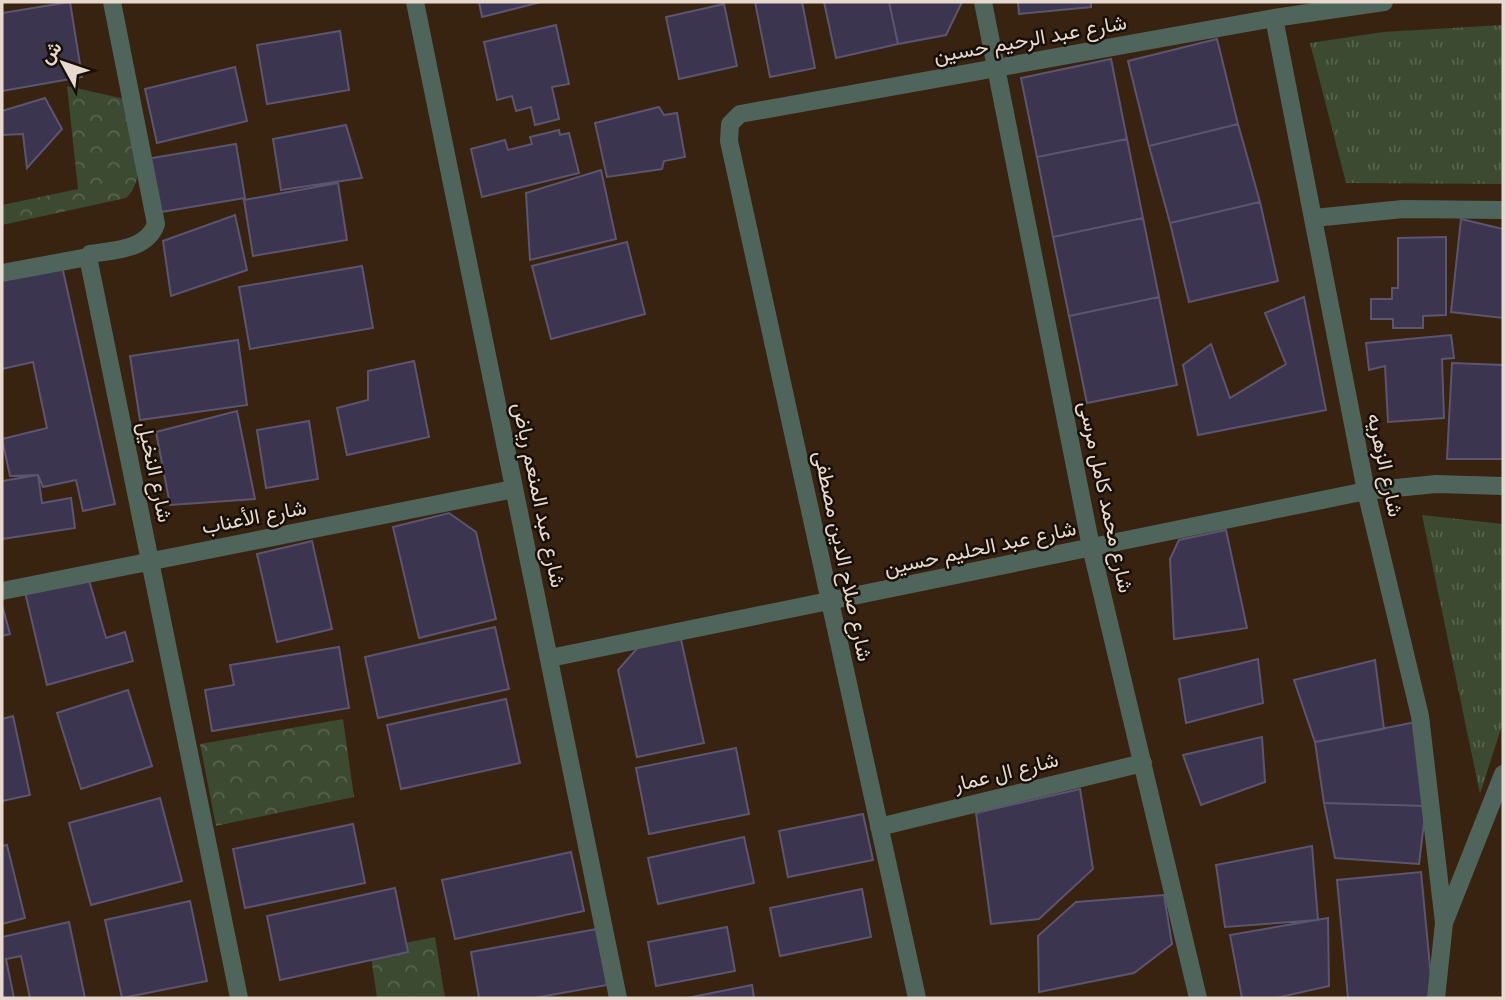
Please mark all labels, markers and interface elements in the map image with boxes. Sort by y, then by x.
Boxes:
street label: شارع عبد الرحيم حسين [931,8,1129,70]
north arrow [28,28,98,98]
text: ش [33,35,68,70]
street label: شارع محمد كامل مرسى [1072,399,1140,595]
street label: شارع عبد المنعم رياض [506,400,572,590]
street label: شارع الزهريه [1360,411,1410,519]
street label: شارع النخيل [131,419,179,525]
street label: شارع صلاح الدين مصطفى [807,448,879,664]
street label: شارع الأعناب [199,493,309,541]
street label: شارع عبد الحليم حسين [881,514,1079,582]
street label: شارع ال عمار [950,745,1061,799]

